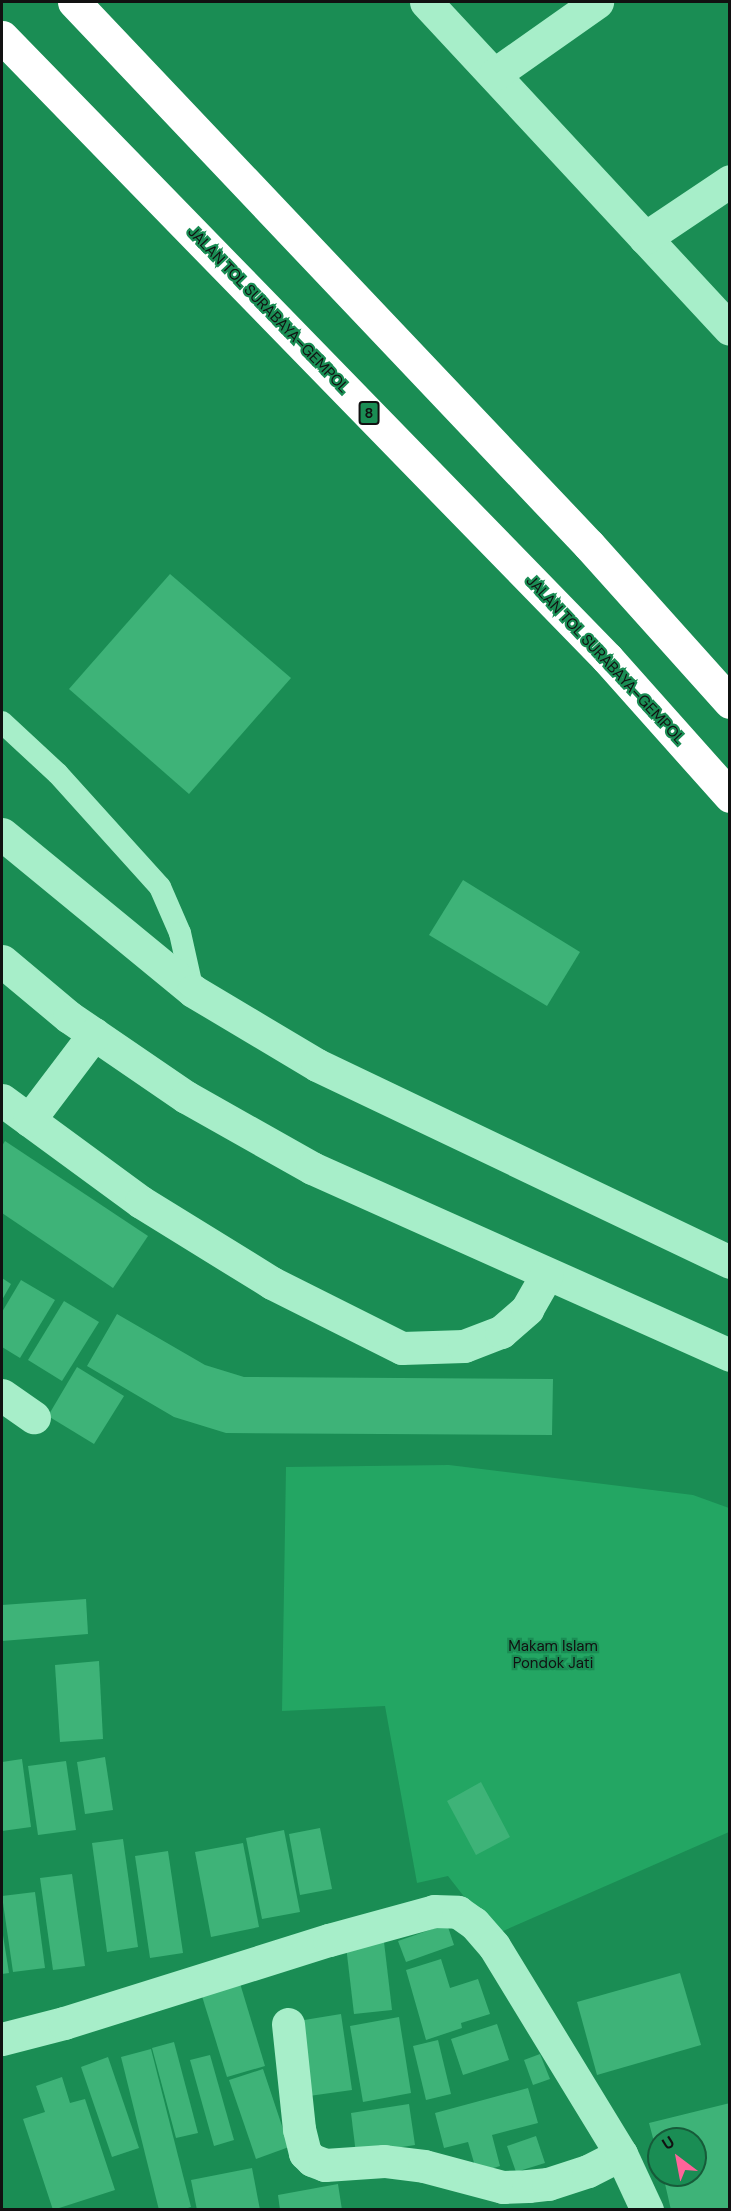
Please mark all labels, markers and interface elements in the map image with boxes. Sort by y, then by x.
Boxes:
street label: JALAN TOL SURABAYA–GEMPOL [184,223,352,397]
road number: 8 [358,402,380,424]
street label: JALAN TOL SURABAYA–GEMPOL [522,572,688,748]
park label: Makam Islam Pondok Jati [508,1637,598,1672]
north arrow [647,2127,707,2187]
text: U [658,2131,678,2155]

